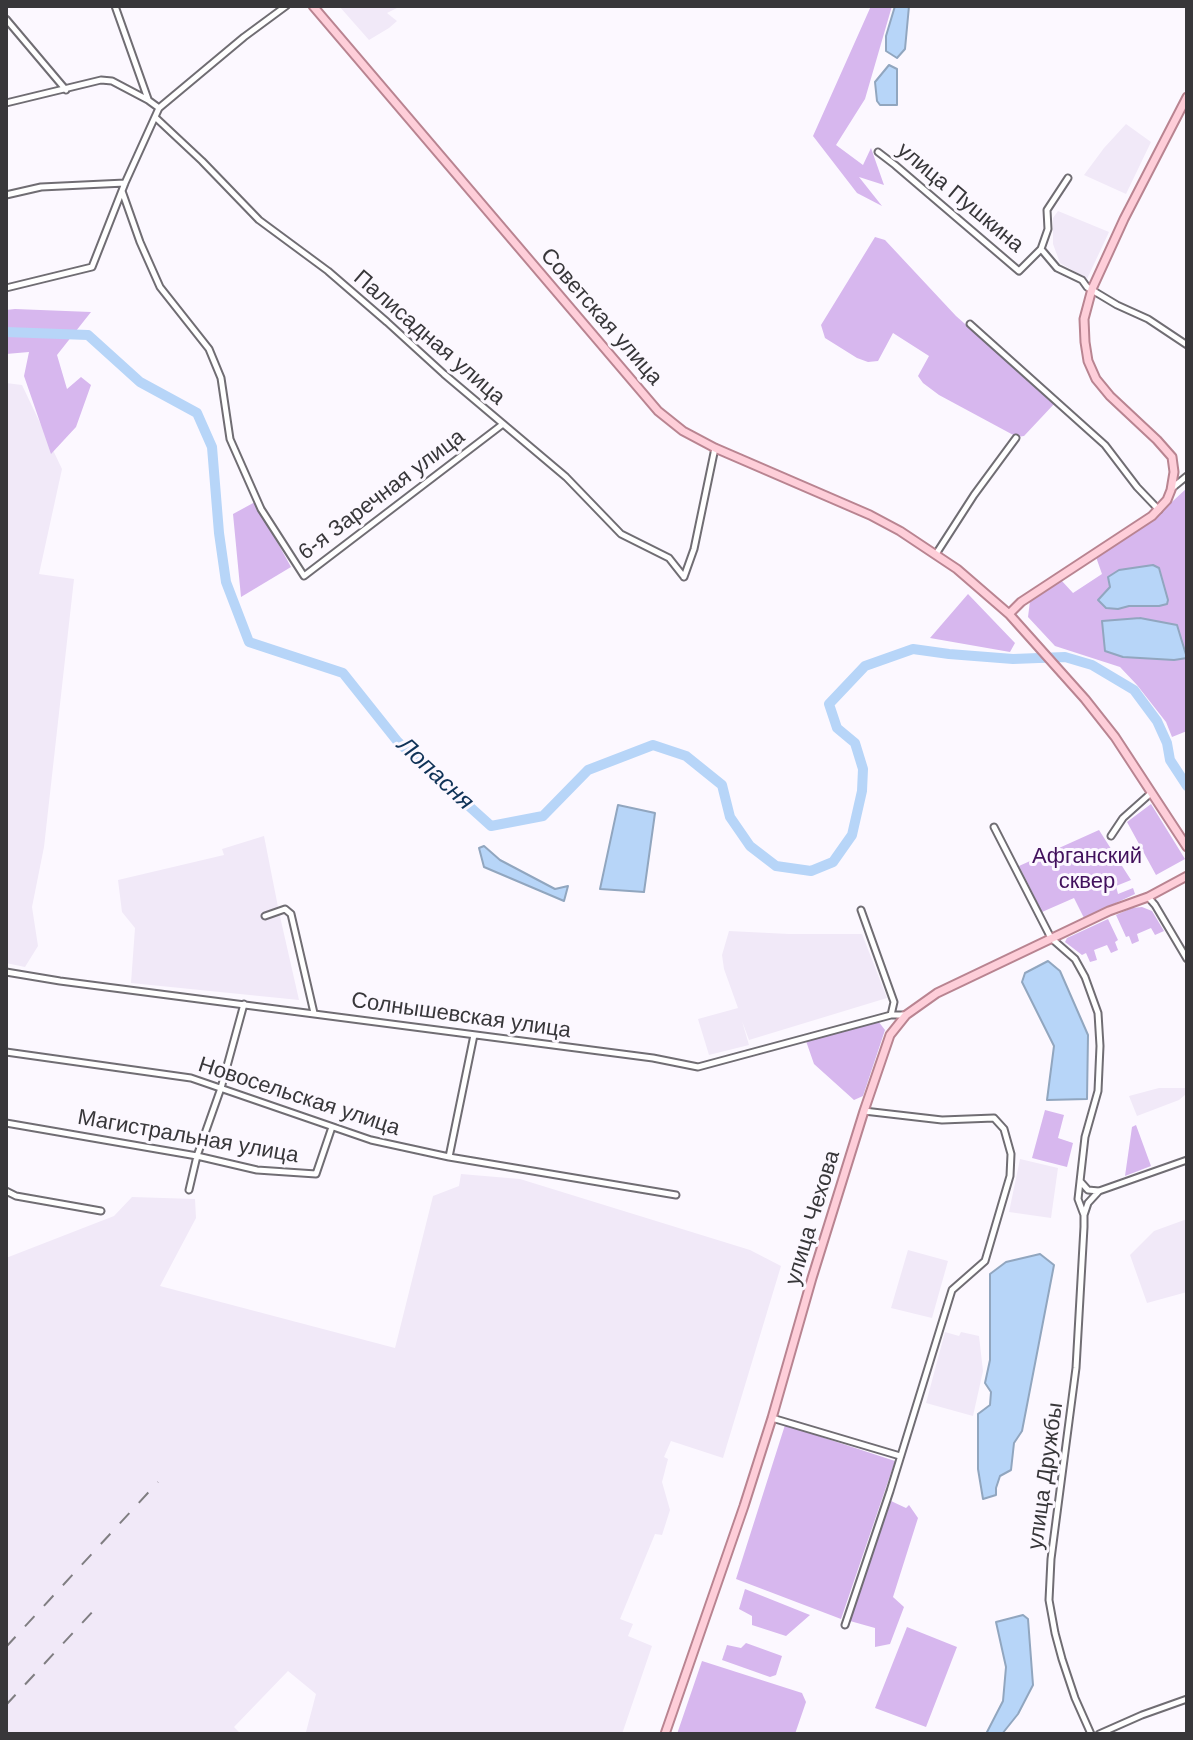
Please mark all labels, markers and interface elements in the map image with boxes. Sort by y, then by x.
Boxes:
street label: улица Пушкина [891,137,1029,259]
street label: Советская улица [534,243,668,391]
street label: Палисадная улица [348,265,510,411]
street label: 6-я Заречная улица [294,424,470,566]
water label: Лопасня [391,731,479,817]
park label: Афганский сквер [1032,844,1142,896]
street label: Солнышевская улица [349,988,573,1044]
street label: Новосельская улица [195,1052,403,1142]
street label: Магистральная улица [75,1105,301,1169]
street label: улица Чехова [780,1147,846,1289]
street label: улица Дружбы [1023,1401,1069,1551]

